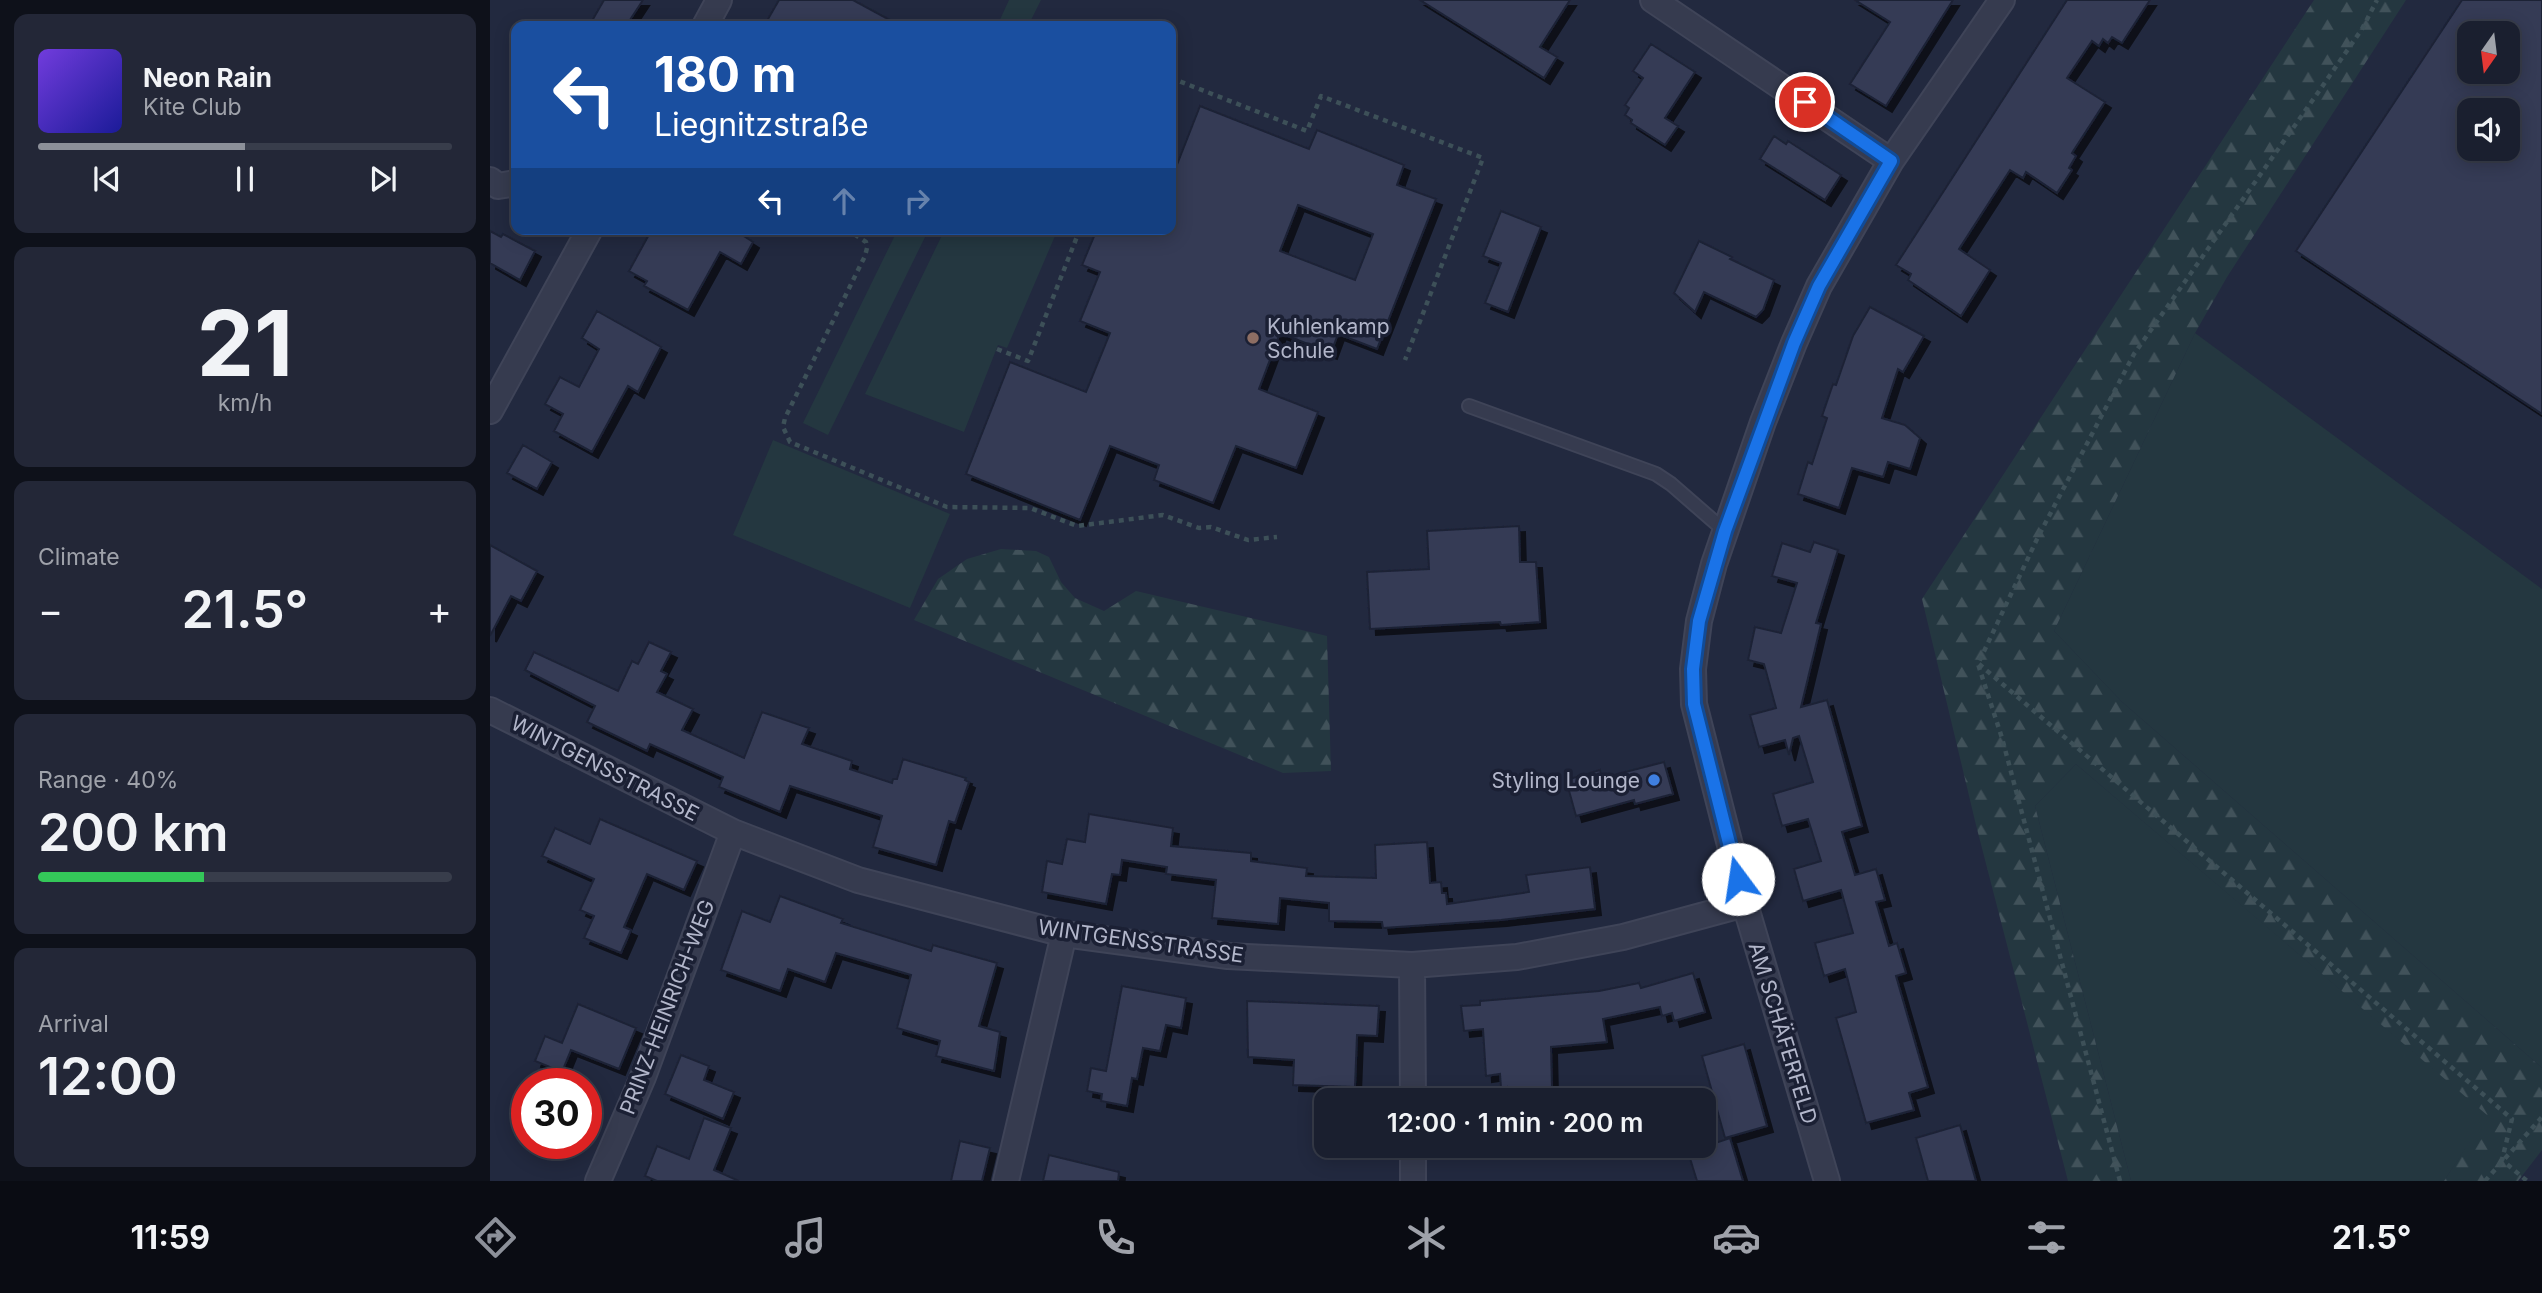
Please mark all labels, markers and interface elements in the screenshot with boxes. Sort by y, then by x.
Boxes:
north arrow [2457,21,2520,84]
map controls [2457,21,2520,161]
text: 180 m [654,45,796,104]
icon: left [539,49,630,140]
text: Neon Rain [143,62,272,93]
pin [1775,72,1835,132]
icon: arrive [1786,83,1824,121]
text: Kite Club [143,93,242,121]
button: sound [2457,98,2520,161]
text: Liegnitzstraße [654,105,869,144]
icon: previous [88,160,126,198]
icon: pause [226,160,264,198]
icon: next [364,160,402,198]
icon: left [752,182,790,220]
icon: ahead [825,182,863,220]
icon: right [898,182,936,220]
text: 21 [197,288,293,398]
place label: Kuhlenkamp Schule [1267,314,1390,363]
marker: Kuhlenkamp Schule [1245,330,1261,346]
text: km/h [218,389,272,417]
text: Climate [38,543,120,571]
text: 21.5° [182,578,308,641]
text: − [38,587,63,633]
text: + [427,587,452,633]
street label: WINTGENSSTRASSE [507,710,703,826]
text: Range · 40% [38,766,178,794]
place label: Styling Lounge [1492,768,1640,793]
marker: Styling Lounge [1646,772,1662,788]
text: 200 km [38,801,229,864]
position arrow [1701,842,1775,916]
street label: PRINZ-HEINRICH-WEG [615,896,719,1118]
street label: WINTGENSSTRASSE [1037,914,1245,968]
street label: AM SCHÄFERFELD [1743,939,1824,1127]
text: Arrival [38,1010,109,1038]
text: 12:00 [38,1045,178,1108]
speed limit sign: 30 [511,1068,602,1159]
text: 12:00 · 1 min · 200 m [1387,1107,1643,1138]
icon: directions [471,1213,520,1262]
icon: music [781,1213,830,1262]
icon: phone [1091,1213,1140,1262]
icon: climate [1402,1213,1451,1262]
icon: car [1712,1213,1761,1262]
icon: filters [2022,1213,2071,1262]
text: 11:59 [131,1218,210,1257]
text: 21.5° [2332,1218,2411,1257]

